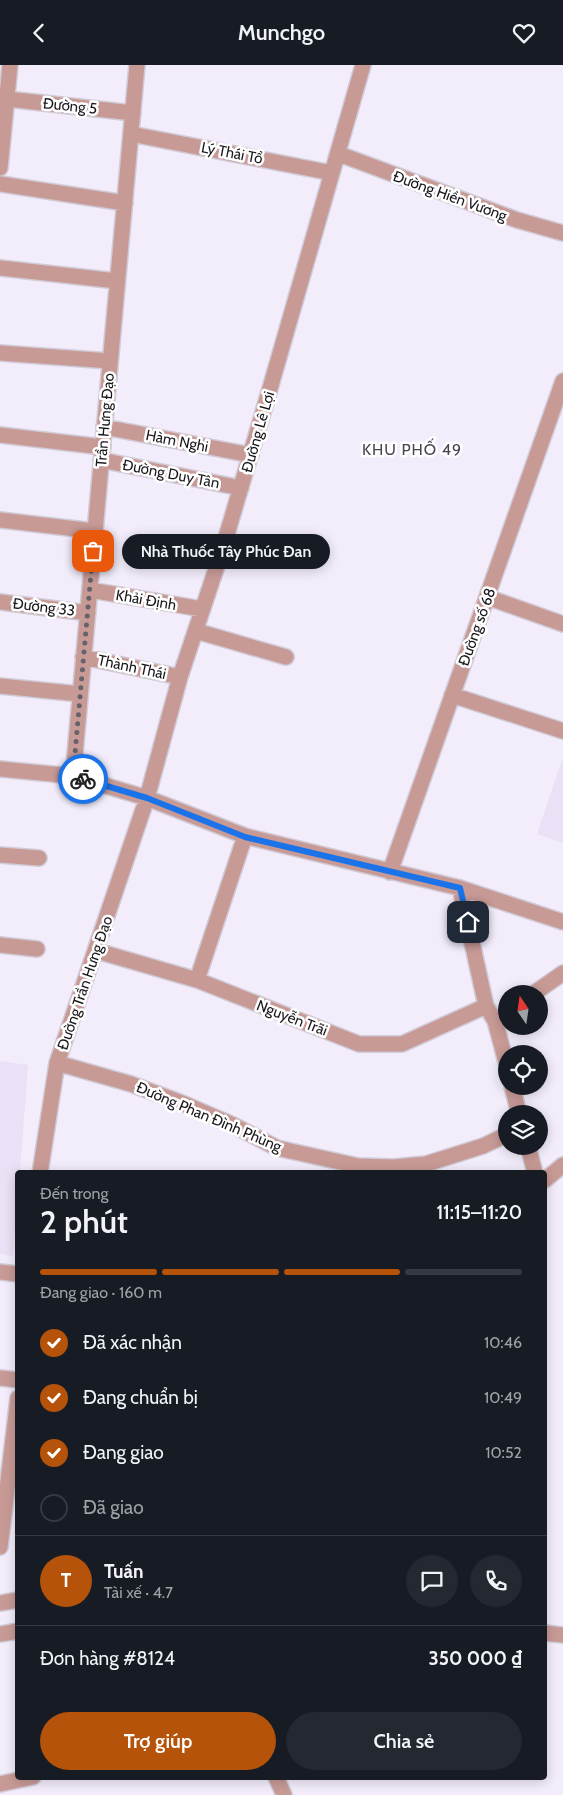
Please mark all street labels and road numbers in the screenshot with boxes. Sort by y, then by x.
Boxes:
street label: Đường 5 [42,94,98,118]
street label: Lý Thái Tổ [200,138,264,168]
street label: Đường Hiền Vương [391,167,510,225]
street label: Trần Hưng Đạo [92,372,118,468]
street label: Đường Lê Lợi [238,389,278,475]
street label: Hàm Nghi [144,426,210,456]
street label: Đường Duy Tân [121,456,221,492]
street label: Khải Định [114,586,178,614]
street label: Đường số 68 [455,586,499,668]
street label: Đường 33 [12,594,76,620]
street label: Thành Thái [96,651,168,683]
street label: Đường Trần Hưng Đạo [54,914,116,1052]
street label: Nguyễn Trãi [254,996,330,1040]
street label: Đường Phan Đình Phùng [134,1078,285,1156]

